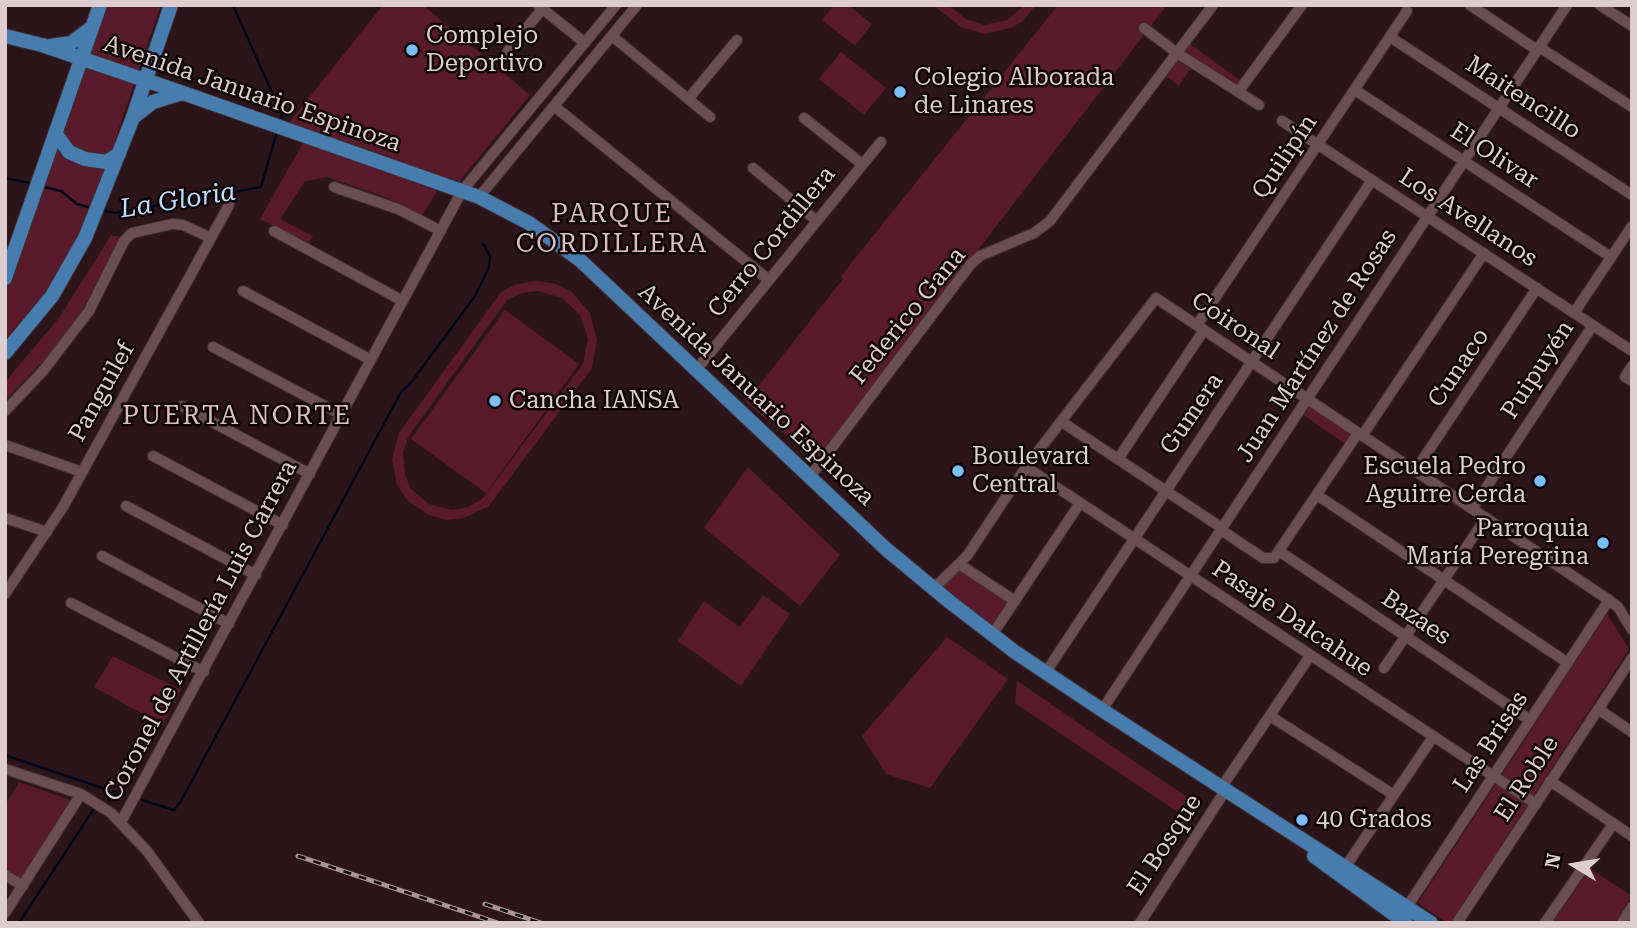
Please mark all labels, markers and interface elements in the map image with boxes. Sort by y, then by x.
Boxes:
place label: Complejo Deportivo [426,22,543,78]
street label: Avenida Januario Espinoza [100,30,404,158]
marker: Complejo Deportivo [404,42,420,58]
street label: Maitencillo [1460,50,1586,146]
place label: Colegio Alborada de Linares [914,64,1114,120]
marker: Colegio Alborada de Linares [892,84,908,100]
street label: Quilipín [1246,109,1324,205]
street label: El Olivar [1445,117,1543,195]
street label: Cerro Cordillera [702,161,842,323]
street label: Los Avellanos [1393,163,1543,273]
water label: La Gloria [118,176,238,226]
district label: PARQUE CORDILLERA [517,198,707,260]
street label: Juan Martínez de Rosas [1231,224,1403,468]
street label: Federico Gana [844,242,972,390]
street label: Avenida Januario Espinoza [632,278,880,512]
street label: Coironal [1186,286,1284,366]
street label: Puipuyén [1496,315,1580,425]
street label: Cunaco [1422,323,1496,413]
street label: Panguilef [63,337,141,447]
street label: Gumera [1154,368,1230,460]
place label: Cancha IANSA [509,387,679,415]
marker: Cancha IANSA [487,393,503,409]
district label: PUERTA NORTE [123,400,351,432]
place label: Boulevard Central [972,443,1090,499]
place label: Escuela Pedro Aguirre Cerda [1363,453,1526,509]
street label: Coronel de Artillería Luis Carrera [99,456,303,806]
marker: Boulevard Central [950,463,966,479]
marker: Escuela Pedro Aguirre Cerda [1532,473,1548,489]
place label: Parroquia María Peregrina [1406,515,1589,571]
marker: Parroquia María Peregrina [1595,535,1611,551]
street label: Pasaje Dalcahue [1206,555,1378,683]
street label: Bazaes [1376,584,1456,652]
street label: Las Brisas [1448,686,1534,798]
street label: El Roble [1489,731,1565,827]
street label: El Bosque [1122,789,1208,901]
place label: 40 Grados [1316,806,1432,834]
marker: 40 Grados [1294,812,1310,828]
north arrow [1539,830,1609,900]
text: N [1540,852,1566,870]

